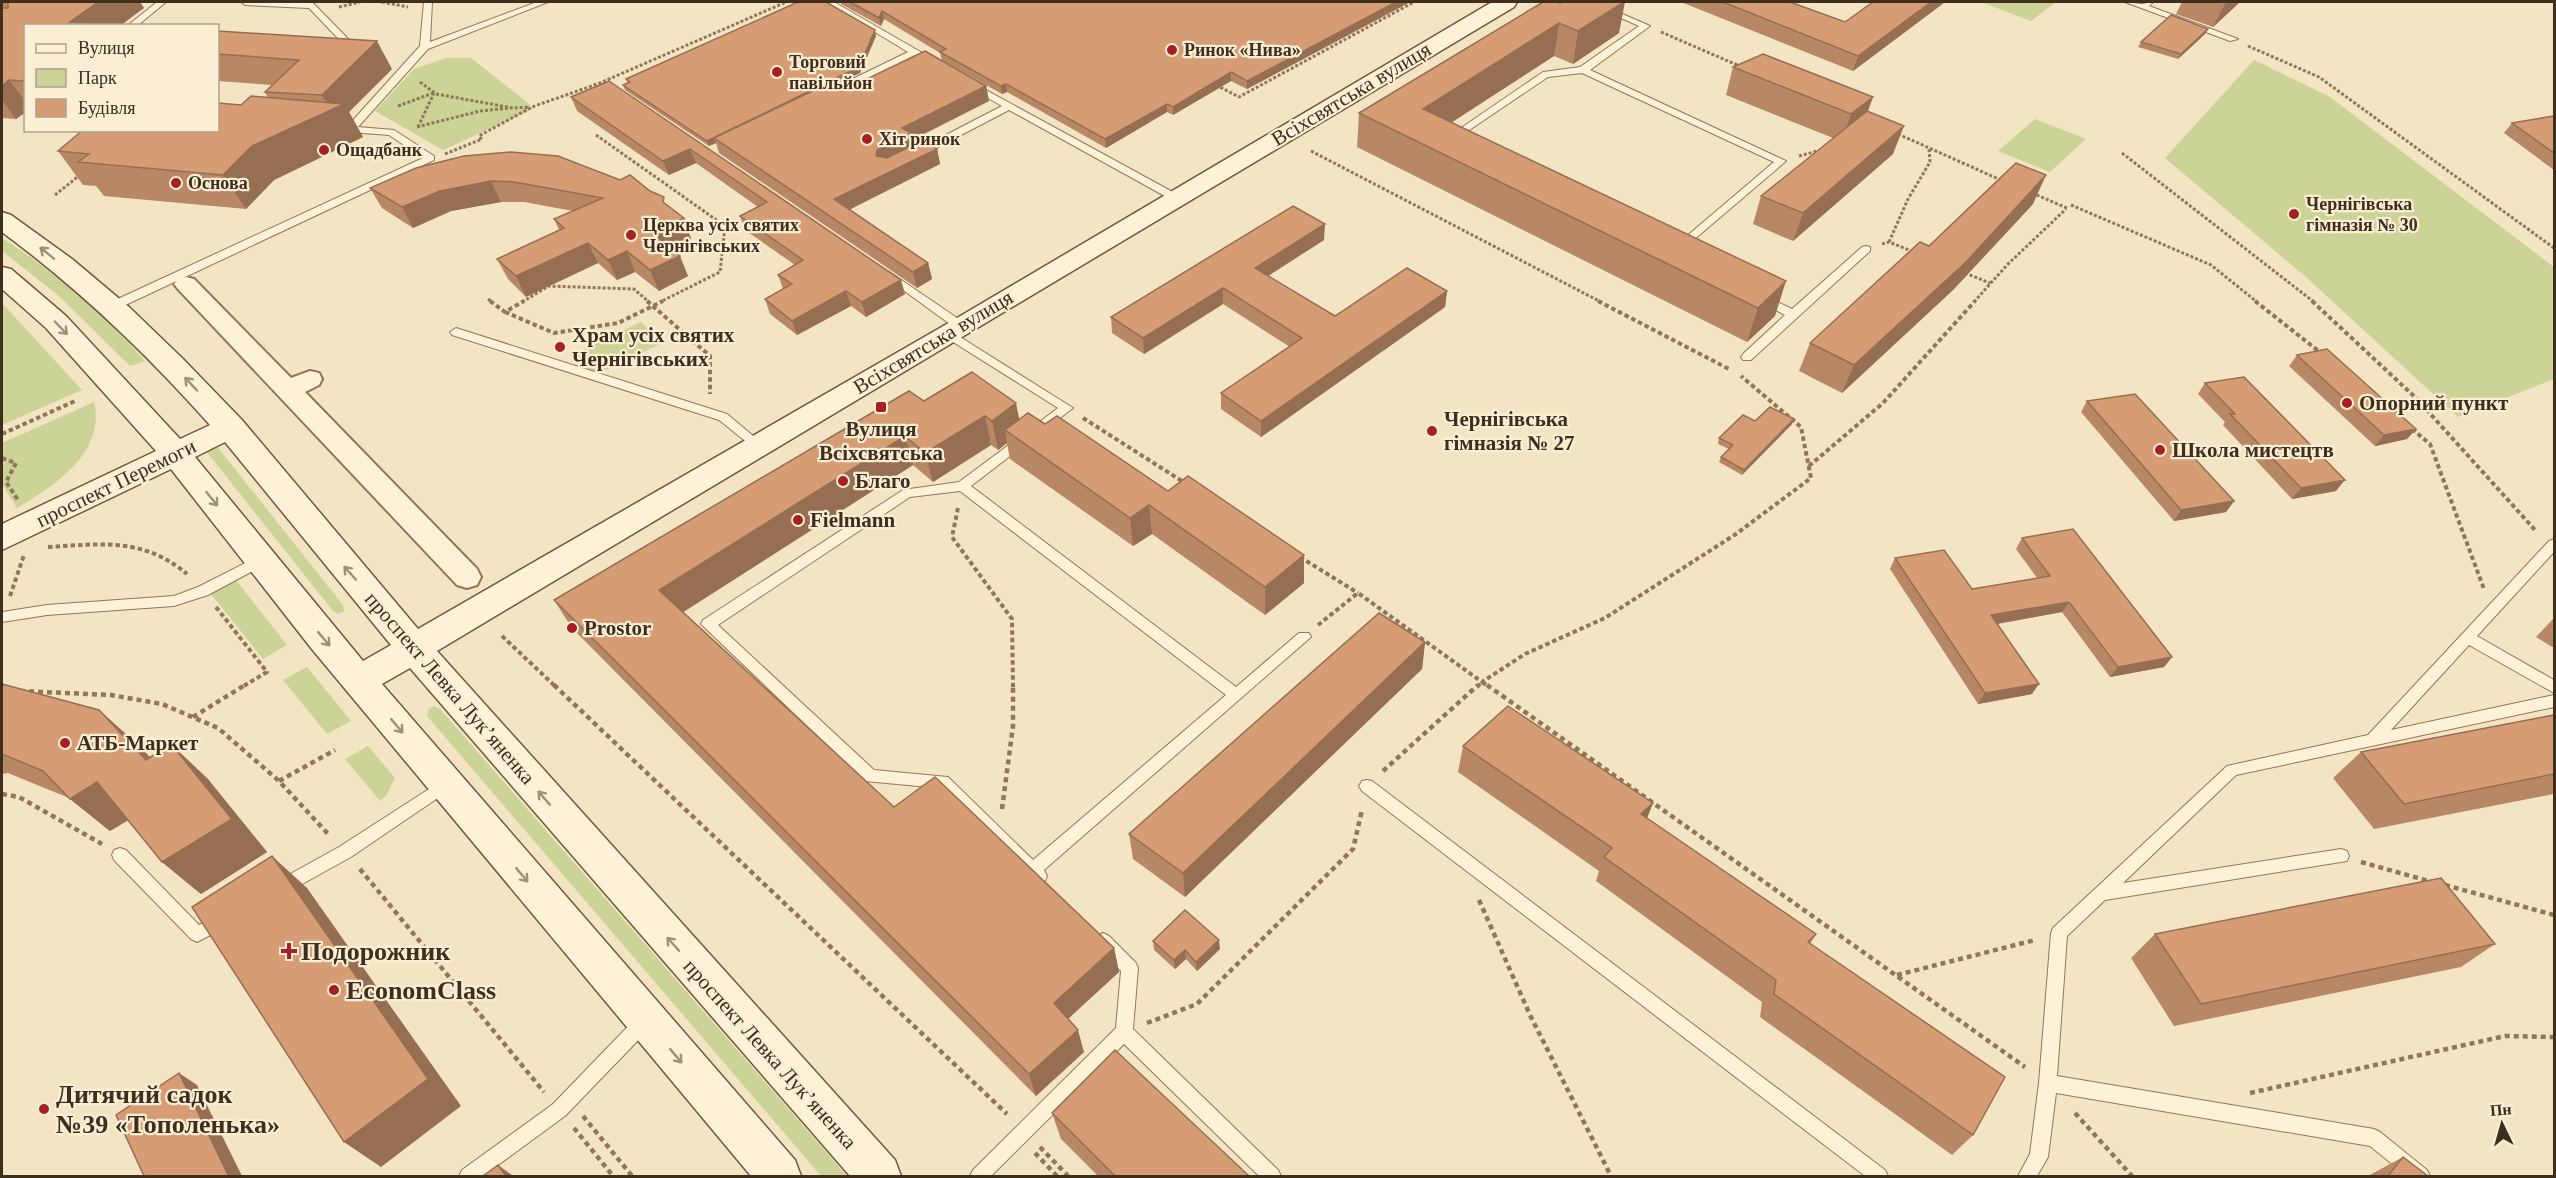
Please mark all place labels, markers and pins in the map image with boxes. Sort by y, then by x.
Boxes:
place label: Ринок «Нива» [1184,40,1301,60]
marker: Ринок «Нива» [1165,43,1179,57]
place label: Торговий павільйон [789,52,872,93]
marker: Торговий павільйон [770,65,784,79]
place label: Хіт ринок [879,129,961,149]
marker: Хіт ринок [860,132,874,146]
place label: Ощадбанк [336,140,423,160]
marker: Ощадбанк [317,143,331,157]
place label: Основа [188,173,248,193]
marker: Основа [169,176,183,190]
place label: Чернігівська гімназія № 30 [2306,194,2418,235]
marker: Чернігівська гімназія № 30 [2287,207,2301,221]
place label: Церква усіх святих Чернігівських [643,215,799,256]
marker: Церква усіх святих Чернігівських [624,228,638,242]
place label: Храм усіх святих Чернігівських [572,323,735,371]
marker: Храм усіх святих Чернігівських [553,340,567,354]
place label: Опорний пункт [2359,391,2509,415]
marker: Опорний пункт [2340,396,2354,410]
marker: Вулиця Всіхсвятська [874,400,888,414]
place label: Чернігівська гімназія № 27 [1444,407,1575,455]
place label: Вулиця Всіхсвятська [819,417,944,465]
marker: Чернігівська гімназія № 27 [1425,424,1439,438]
place label: Школа мистецтв [2172,438,2334,462]
marker: Школа мистецтв [2153,443,2167,457]
place label: Благо [855,469,910,493]
marker: Благо [836,474,850,488]
place label: Fielmann [810,508,895,532]
marker: Fielmann [791,513,805,527]
place label: Prostor [584,616,651,640]
marker: Prostor [565,621,579,635]
place label: АТБ-Маркет [77,731,199,755]
marker: АТБ-Маркет [58,736,72,750]
place label: Подорожник [301,937,450,966]
marker: Подорожник [282,944,296,958]
place label: EconomClass [346,976,496,1005]
marker: EconomClass [327,983,341,997]
place label: Дитячий садок №39 «Тополенька» [56,1080,280,1139]
marker: Дитячий садок №39 «Тополенька» [37,1102,51,1116]

